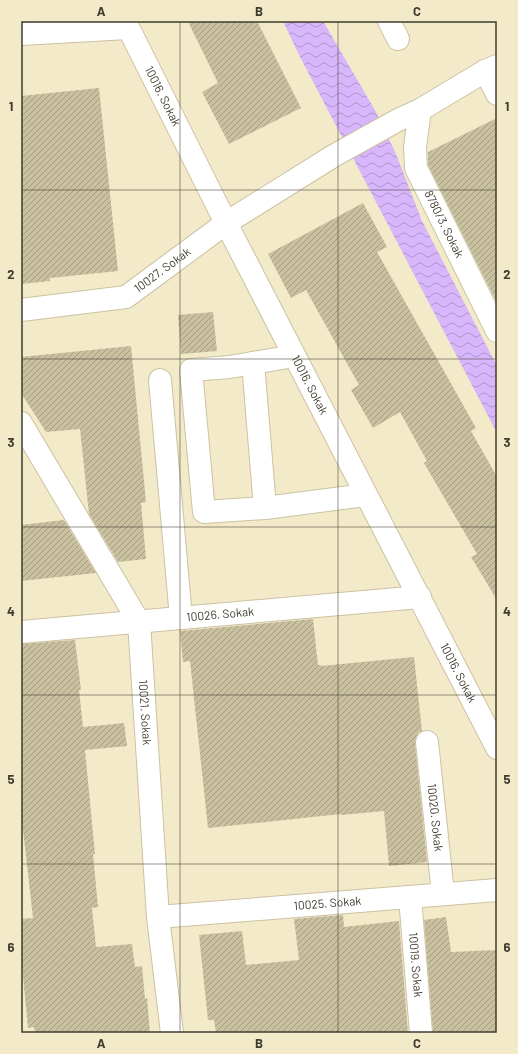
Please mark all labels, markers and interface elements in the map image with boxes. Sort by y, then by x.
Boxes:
text: A [97,3,106,19]
text: B [255,3,263,19]
text: C [413,3,421,19]
street label: 10016. Sokak [143,63,184,128]
text: 1 [9,98,13,114]
text: 1 [505,98,509,114]
street label: 8780/3. Sokak [422,188,467,260]
street label: 10027. Sokak [131,244,193,295]
text: 2 [7,266,15,282]
text: 2 [503,266,511,282]
street label: 10016. Sokak [289,352,332,417]
text: 3 [7,434,15,450]
text: 3 [503,434,511,450]
text: 4 [7,603,15,619]
text: 4 [503,603,511,619]
street label: 10026. Sokak [186,604,255,623]
street label: 10016. Sokak [438,640,480,704]
street label: 10021. Sokak [137,679,155,746]
text: 5 [7,771,15,787]
text: 5 [503,771,511,787]
street label: 10020. Sokak [425,783,446,852]
street label: 10025. Sokak [293,893,362,912]
street label: 10019. Sokak [407,932,426,998]
text: 6 [8,939,15,955]
text: 6 [504,939,511,955]
text: A [97,1035,106,1051]
text: B [255,1035,263,1051]
text: C [413,1035,421,1051]

